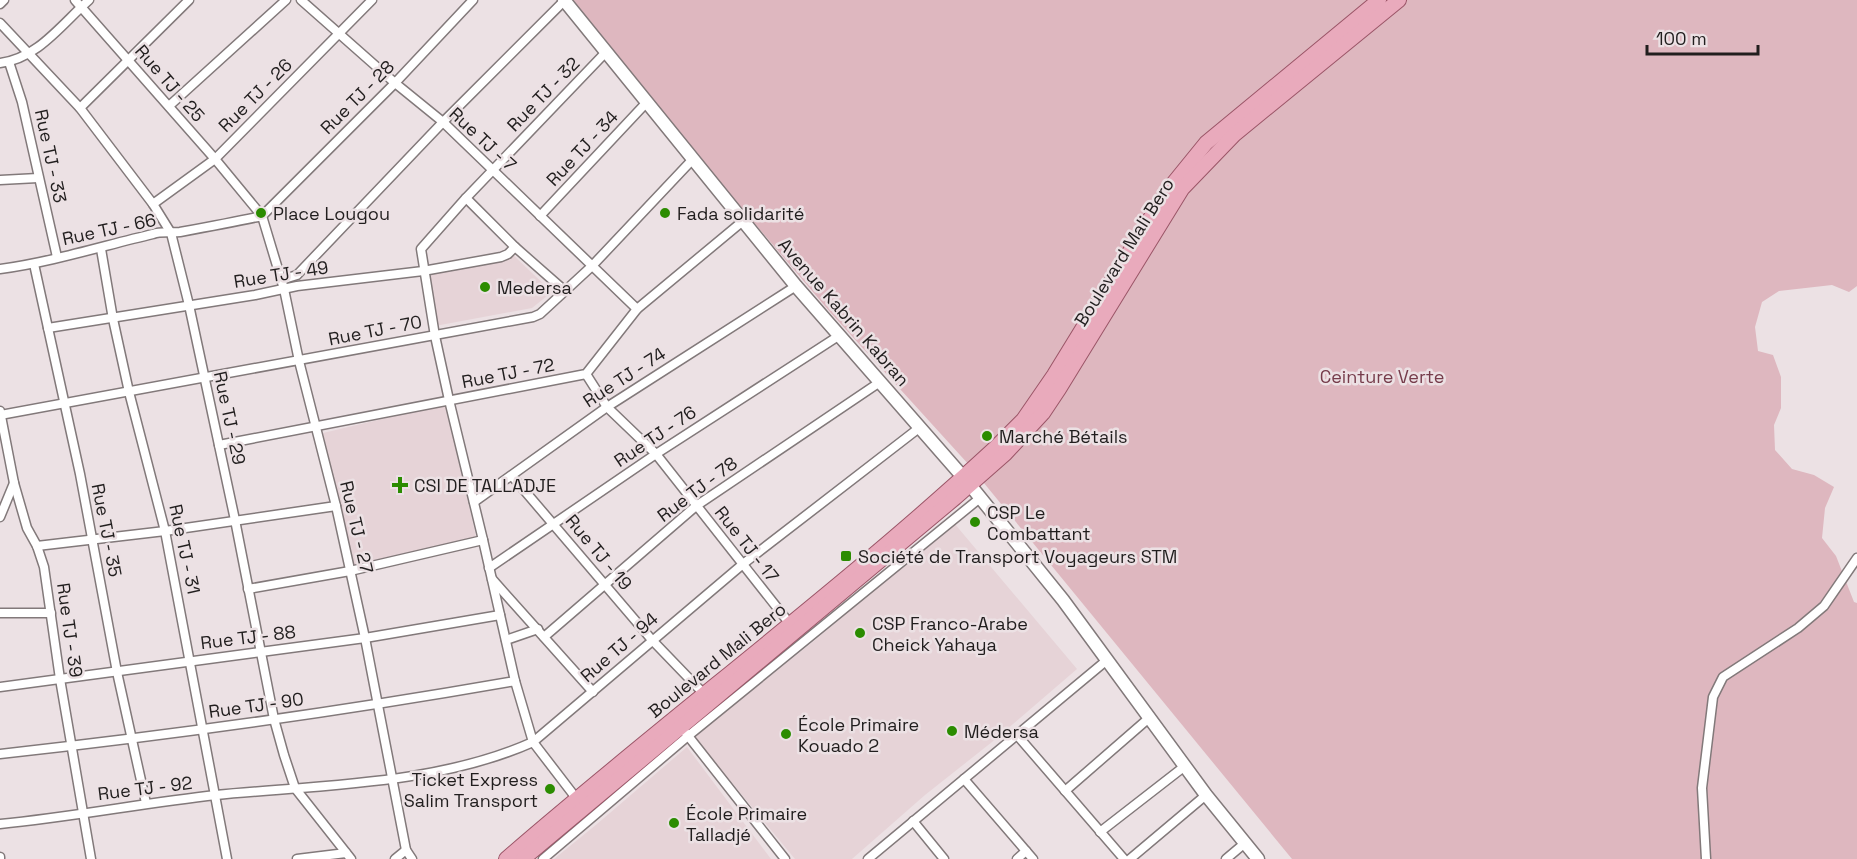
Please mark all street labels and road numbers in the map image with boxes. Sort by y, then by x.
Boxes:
street label: Rue TJ - 25 [130,40,210,126]
street label: Rue TJ - 32 [502,52,584,136]
street label: Rue TJ - 26 [213,53,297,137]
street label: Rue TJ - 28 [315,55,399,139]
street label: Rue TJ - 7 [445,102,521,176]
street label: Rue TJ - 34 [541,105,623,191]
street label: Rue TJ - 33 [30,107,72,205]
street label: Boulevard Mali Bero [1069,174,1179,330]
street label: Rue TJ - 66 [60,208,158,250]
street label: Avenue Kabrin Kabran [773,233,915,391]
street label: Rue TJ - 49 [232,255,330,293]
street label: Rue TJ - 70 [326,310,424,350]
street label: Rue TJ - 74 [578,342,670,412]
street label: Rue TJ - 72 [460,353,556,393]
street label: Rue TJ - 29 [209,369,251,467]
street label: Rue TJ - 76 [609,400,701,472]
street label: Rue TJ - 78 [652,451,742,527]
street label: Rue TJ - 27 [335,479,379,575]
street label: Rue TJ - 35 [87,481,127,579]
street label: Rue TJ - 17 [710,501,784,587]
street label: Rue TJ - 31 [164,502,206,596]
street label: Rue TJ - 19 [561,509,637,595]
street label: Rue TJ - 39 [52,581,88,679]
street label: Boulevard Mali Bero [643,597,791,723]
street label: Rue TJ - 94 [575,607,663,687]
street label: Rue TJ - 88 [199,620,297,654]
street label: Rue TJ - 90 [207,687,305,723]
street label: Rue TJ - 92 [96,771,194,805]

